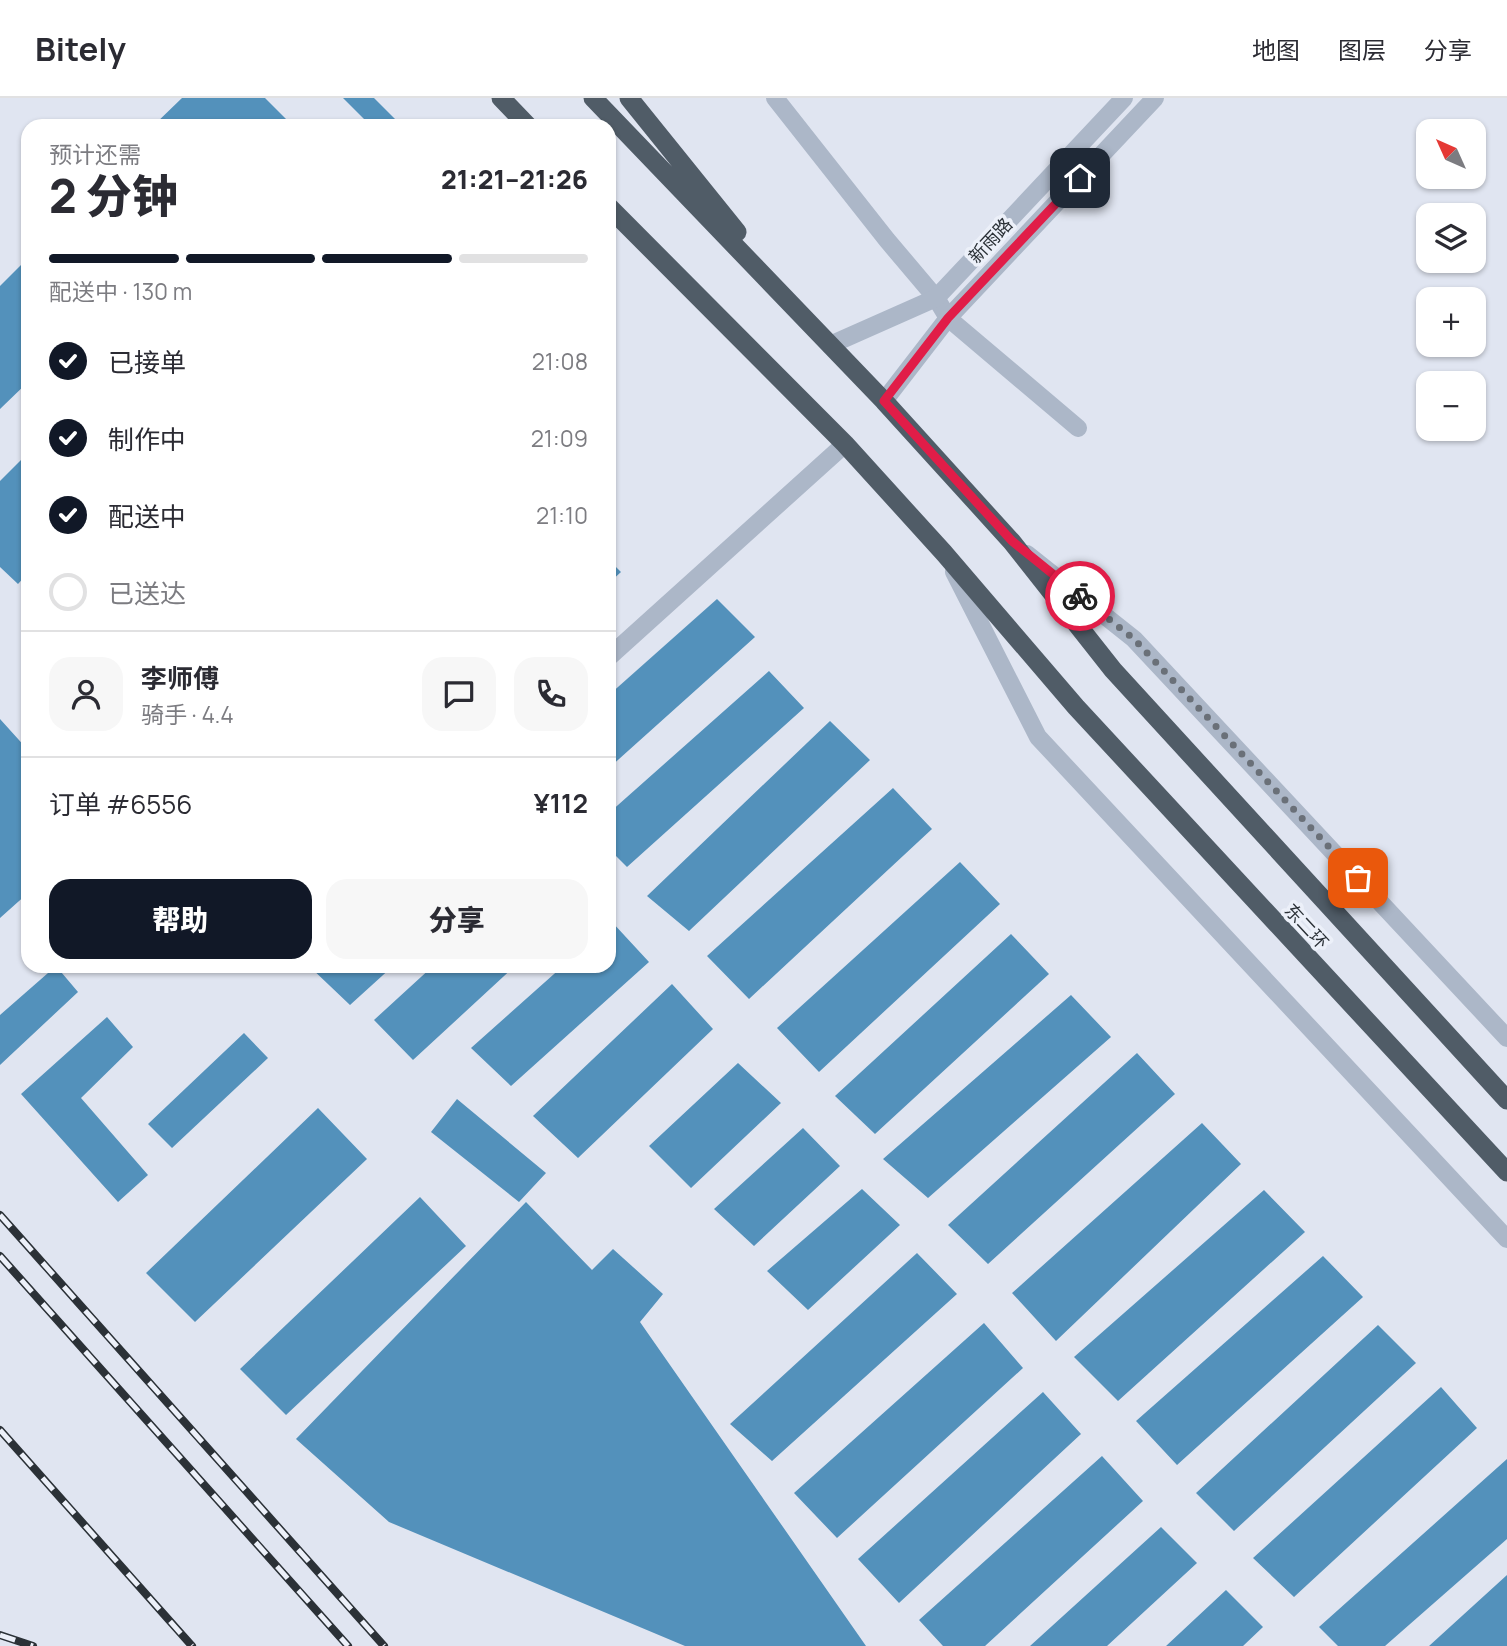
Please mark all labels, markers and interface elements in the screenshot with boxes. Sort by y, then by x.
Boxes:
text: Bitely [35,26,126,71]
text: 地图 [1252,33,1300,66]
text: 图层 [1338,33,1386,66]
text: 分享 [1424,33,1472,66]
north arrow [1416,119,1486,189]
map controls [1416,119,1486,441]
text: 预计还需 [49,138,141,170]
pin [1050,148,1110,208]
icon: home [1061,159,1099,197]
text: 21:21–21:26 [441,161,588,197]
text: 2 分钟 [49,164,178,227]
button: layers [1416,203,1486,273]
street label: 新雨路 [963,212,1017,268]
text: 配送中 · 130 m [49,275,192,307]
button: + [1416,287,1486,357]
icon: check [49,342,87,380]
text: 已接单 [108,344,186,380]
text: 21:08 [532,345,588,377]
button: − [1416,371,1486,441]
icon: check [49,419,87,457]
text: 制作中 [108,421,186,457]
text: 21:09 [531,422,588,454]
icon: check [49,496,87,534]
text: 配送中 [108,498,186,534]
text: 21:10 [536,499,588,531]
courier [1045,561,1115,631]
text: 已送达 [108,575,186,611]
icon: bike [1061,577,1099,615]
button: person [49,657,123,731]
button: chat [422,657,496,731]
button: phone [514,657,588,731]
text: 李师傅 [141,660,219,696]
text: 骑手 · 4.4 [141,698,234,730]
text: ¥112 [534,785,588,821]
text: 订单 #6556 [49,786,192,822]
pin [1328,848,1388,908]
icon: bag [1339,859,1377,897]
button: 帮助 [49,879,312,959]
button: 分享 [326,879,588,959]
street label: 东二环 [1280,898,1334,954]

